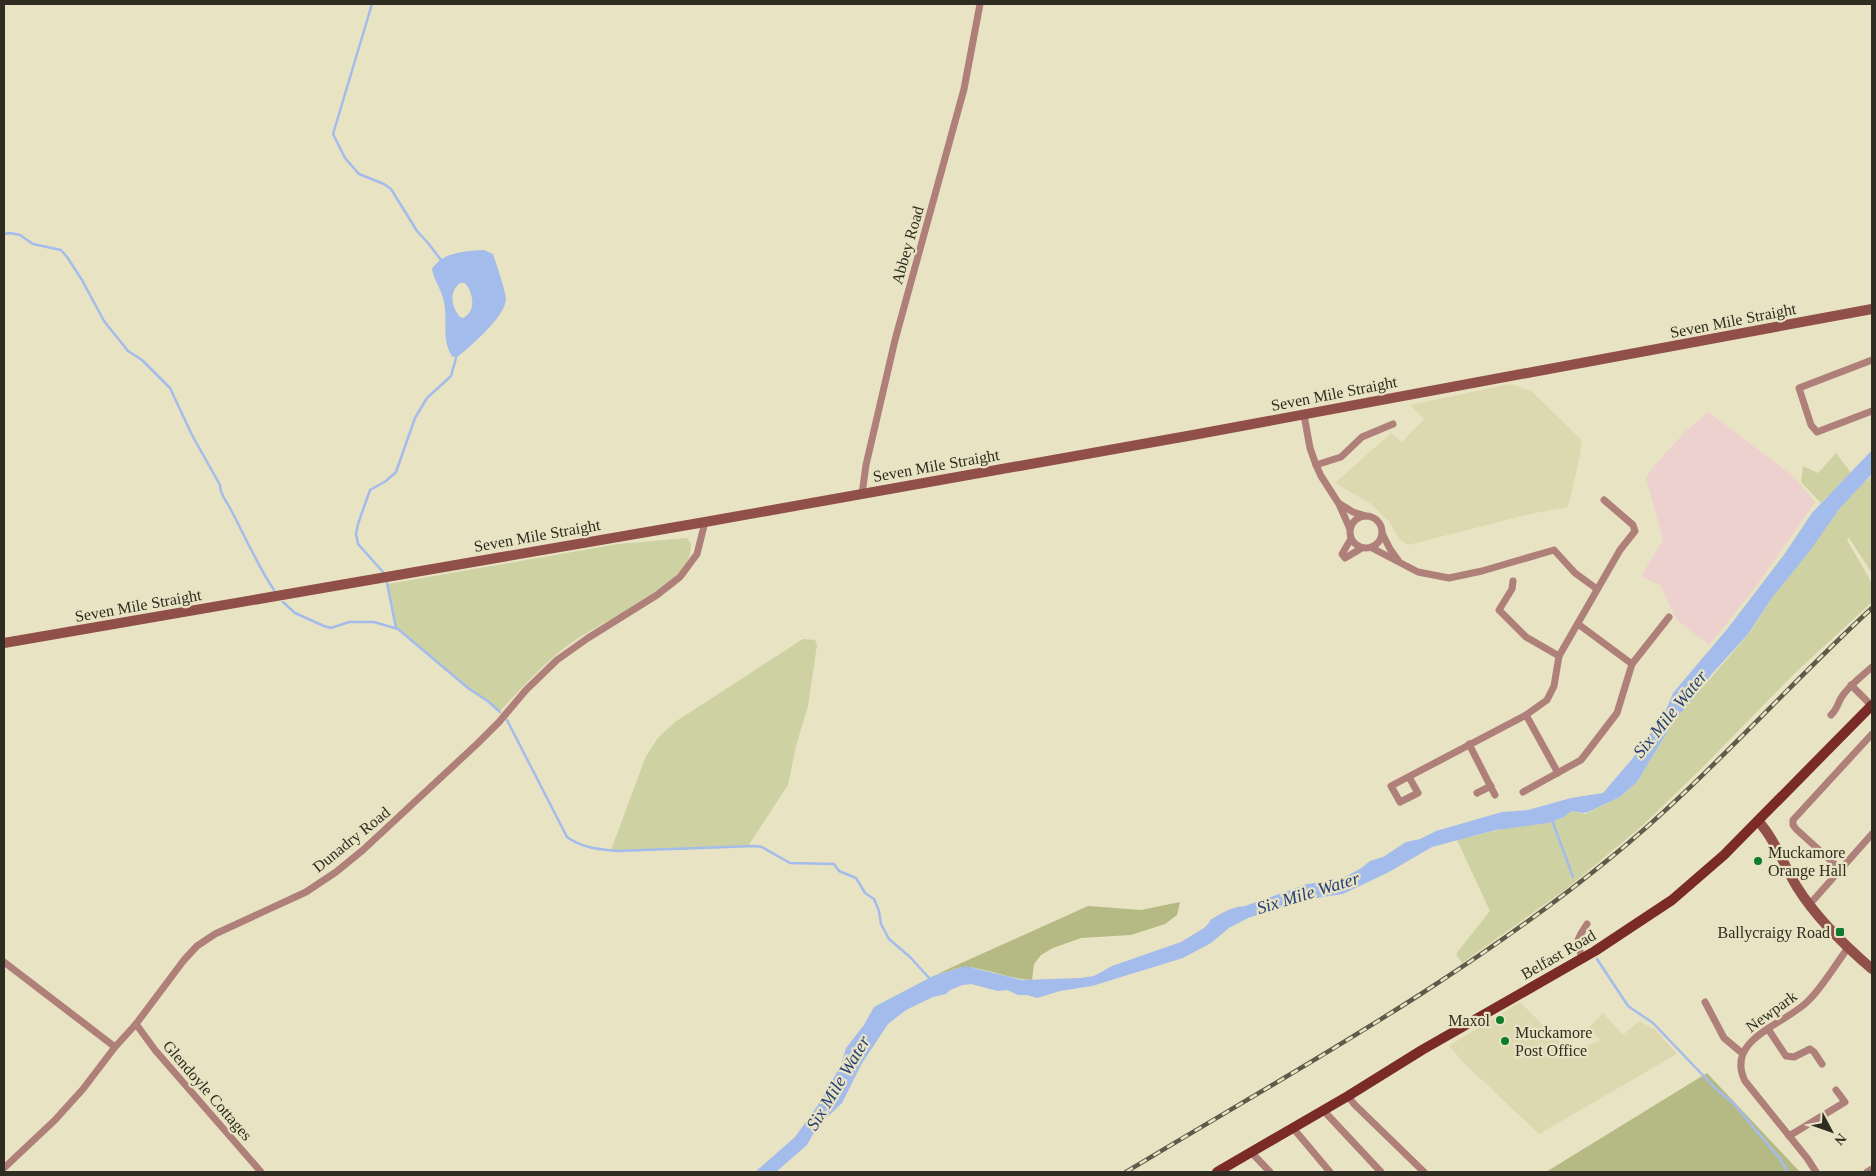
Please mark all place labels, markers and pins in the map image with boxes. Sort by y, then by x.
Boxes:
place label: Muckamore Orange Hall [1768,844,1847,880]
marker: Muckamore Orange Hall [1752,855,1764,867]
place label: Ballycraigy Road [1718,924,1830,942]
marker: Ballycraigy Road [1834,926,1846,938]
place label: Maxol [1448,1012,1491,1029]
marker: Maxol [1494,1014,1506,1026]
place label: Muckamore Post Office [1515,1024,1592,1059]
marker: Muckamore Post Office [1499,1035,1511,1047]

